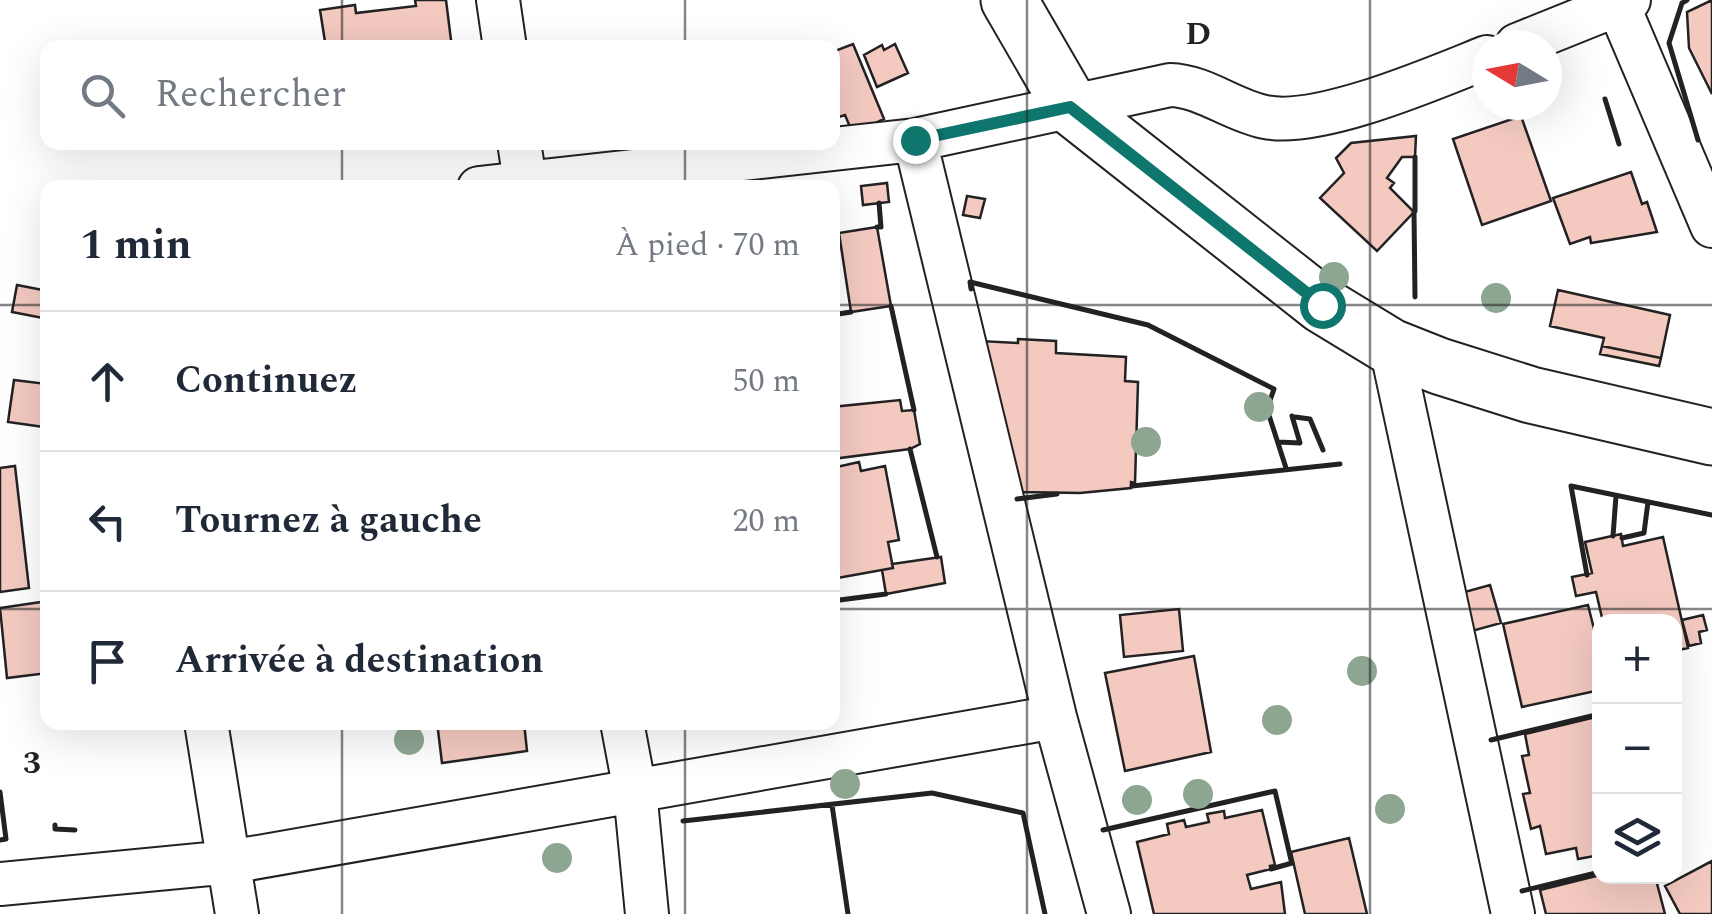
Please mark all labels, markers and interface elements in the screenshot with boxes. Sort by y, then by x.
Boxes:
text: D [1185,10,1211,59]
north arrow [1472,30,1562,120]
search box [40,40,840,150]
text: Rechercher [155,66,346,124]
icon: search [75,68,130,123]
route end [893,118,939,164]
text: 1 min [80,214,192,277]
text: À pied · 70 m [615,221,800,270]
route start [1300,283,1346,329]
text: Continuez [175,352,357,410]
icon: ahead [80,354,135,409]
text: 50 m [732,357,800,406]
text: Tournez à gauche [175,492,482,550]
icon: left [80,494,135,549]
text: 20 m [732,497,800,546]
map controls [1592,614,1682,884]
button: + [1592,614,1682,704]
text: Arrivée à destination [175,632,544,690]
icon: arrive [80,634,135,689]
button: − [1592,704,1682,794]
text: 3 [23,739,41,788]
button: layers [1592,794,1682,884]

